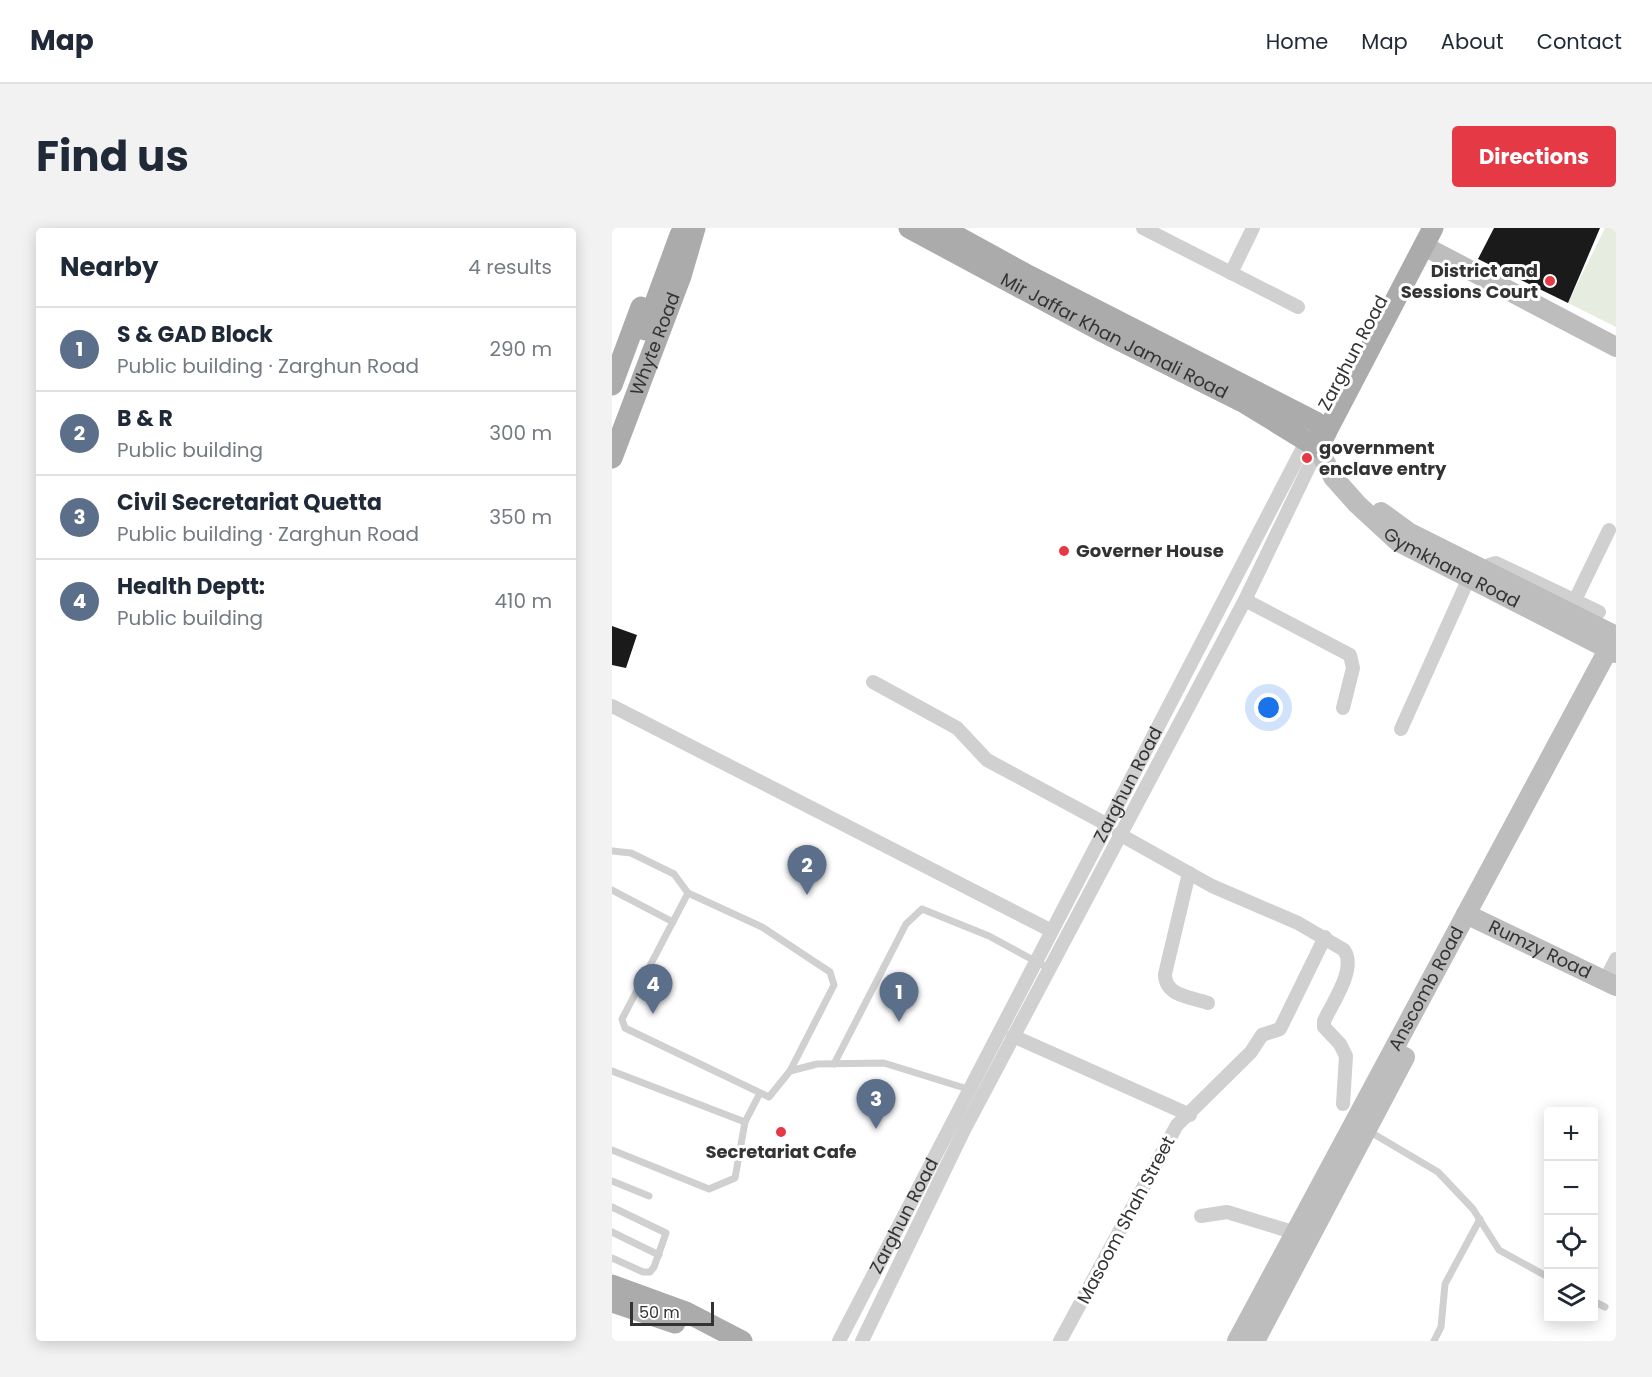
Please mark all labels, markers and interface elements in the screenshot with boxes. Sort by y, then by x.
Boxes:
text: Map [30,21,94,60]
text: Home [1266,27,1328,56]
text: Map [1361,27,1408,56]
text: About [1441,27,1504,56]
text: Contact [1537,27,1622,56]
button: Directions [1452,126,1616,187]
text: Find us [36,127,189,186]
text: Nearby [60,249,158,285]
text: 4 results [468,253,552,281]
place label: District and Sessions Court [1401,258,1538,304]
street label: Mir Jaffar Khan Jamali Road [996,267,1232,405]
marker: District and Sessions Court [1543,274,1557,288]
street label: Whyte Road [624,289,686,399]
street label: Zarghun Road [1312,291,1393,415]
text: S & GAD Block [117,319,273,350]
text: 1 [76,335,83,363]
text: 290 m [489,335,552,363]
text: Public building · Zarghun Road [117,352,419,380]
text: B & R [117,403,173,434]
text: 2 [74,419,85,447]
text: 300 m [489,419,552,447]
place label: government enclave entry [1319,435,1447,481]
text: Public building [117,436,263,464]
marker: government enclave entry [1300,451,1314,465]
text: Civil Secretariat Quetta [117,487,382,518]
text: 3 [73,503,86,531]
text: 350 m [489,503,552,531]
text: Public building · Zarghun Road [117,520,419,548]
street label: Gymkhana Road [1378,521,1524,614]
place label: Governer House [1076,538,1224,563]
marker: Governer House [1057,544,1071,558]
text: Health Deptt: [117,571,265,602]
text: 4 [73,587,86,615]
text: 410 m [495,587,552,615]
text: Public building [117,604,263,632]
your location [1254,693,1283,722]
street label: Zarghun Road [1087,722,1168,846]
pin: 2 [788,846,826,895]
street label: Rumzy Road [1485,914,1596,984]
street label: Anscomb Road [1382,922,1469,1055]
pin: 4 [634,964,672,1014]
pin: 1 [880,972,918,1022]
pin: 3 [856,1080,896,1129]
map controls [1544,1107,1598,1323]
button: + [1544,1107,1598,1161]
marker: Secretariat Cafe [774,1125,788,1139]
street label: Masoom Shah Street [1071,1131,1180,1308]
place label: Secretariat Cafe [705,1139,857,1164]
street label: Zarghun Road [863,1154,944,1278]
button: − [1544,1161,1598,1215]
button: locate [1544,1215,1598,1269]
button: layers [1544,1269,1598,1323]
scale bar [630,1299,714,1326]
text: 50 m [639,1301,680,1324]

